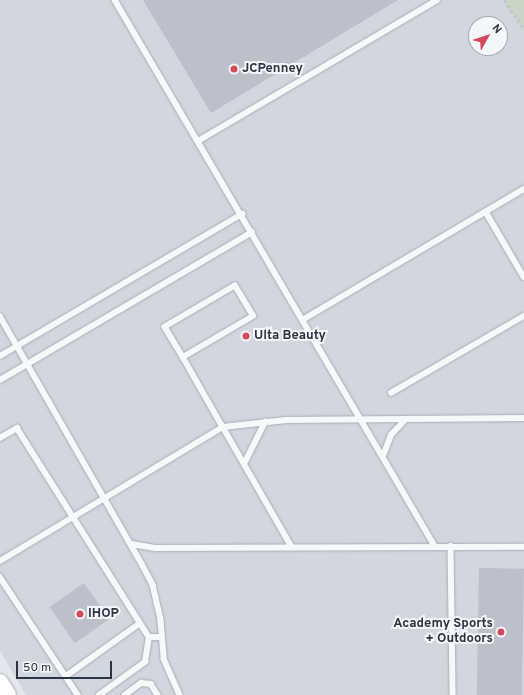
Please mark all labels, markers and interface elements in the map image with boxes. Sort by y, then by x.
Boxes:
north arrow [468,16,508,56]
text: N [489,22,504,37]
place label: JCPenney [242,61,303,77]
marker: JCPenney [229,64,239,74]
place label: Ulta Beauty [254,328,326,344]
marker: Ulta Beauty [241,331,251,341]
place label: IHOP [88,606,119,622]
marker: IHOP [75,609,85,619]
place label: Academy Sports + Outdoors [393,617,493,648]
marker: Academy Sports + Outdoors [496,627,506,637]
scale bar [18,653,114,679]
text: 50 m [23,660,51,676]

